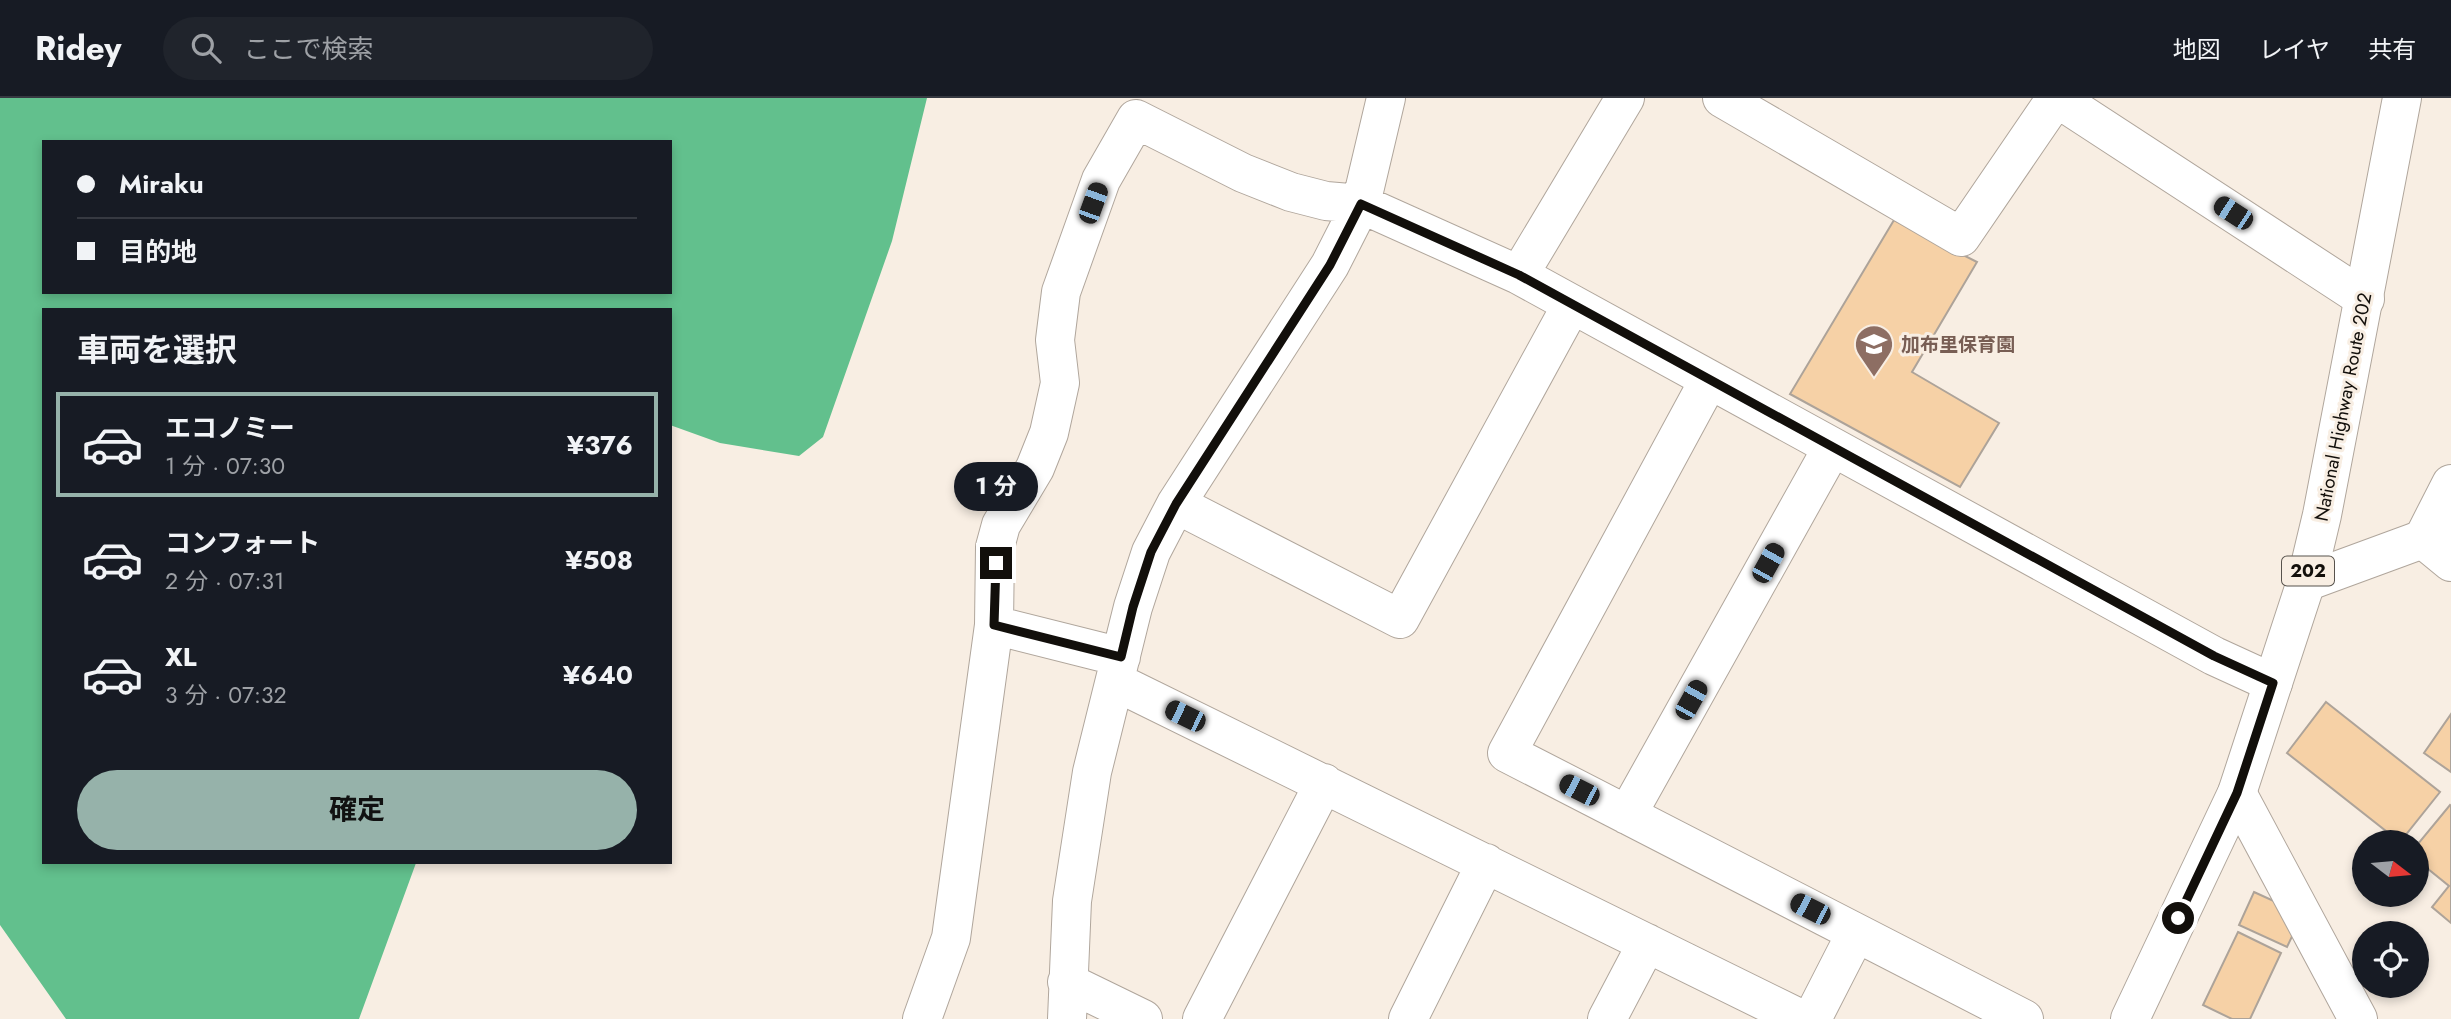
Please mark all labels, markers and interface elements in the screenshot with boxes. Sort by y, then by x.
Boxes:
search box [163,17,653,80]
text: Ridey [35,25,121,72]
icon: search [187,29,225,67]
text: ここで検索 [243,30,373,68]
text: 地図 [2173,32,2221,67]
text: レイヤ [2259,32,2330,67]
text: 共有 [2368,32,2416,67]
text: Miraku [119,165,204,203]
car [1076,180,1111,226]
car [2210,193,2257,233]
text: 目的地 [119,233,197,271]
street label: National Highway Route 202 [2308,290,2378,524]
school or university icon: 加布里保育園 [1853,323,1895,378]
text: 車両を選択 [77,327,237,373]
place label: 加布里保育園 [1901,331,2015,358]
text: エコノミー [165,409,295,447]
icon: car [81,413,144,476]
text: ¥376 [567,426,633,464]
text: 1 分 · 07:30 [165,449,285,483]
callout: 1 分 [954,462,1038,510]
text: 1 分 [975,469,1017,503]
text: コンフォート [165,524,320,562]
icon: car [81,528,144,591]
car [1749,540,1788,586]
text: ¥508 [565,541,633,579]
route end [980,547,1012,579]
road number: 202 [2282,556,2334,586]
text: 2 分 · 07:31 [165,564,284,598]
text: XL [165,638,197,676]
icon: car [81,643,144,706]
text: ¥640 [563,656,633,694]
car [1672,677,1711,723]
text: 3 分 · 07:32 [165,678,287,712]
car [1162,697,1209,735]
button: 確定 [77,770,637,850]
car [1556,771,1603,809]
north arrow [2352,830,2429,906]
map controls [2352,830,2429,998]
car [1787,890,1834,928]
route start [2162,902,2194,934]
button: locate [2352,921,2429,998]

